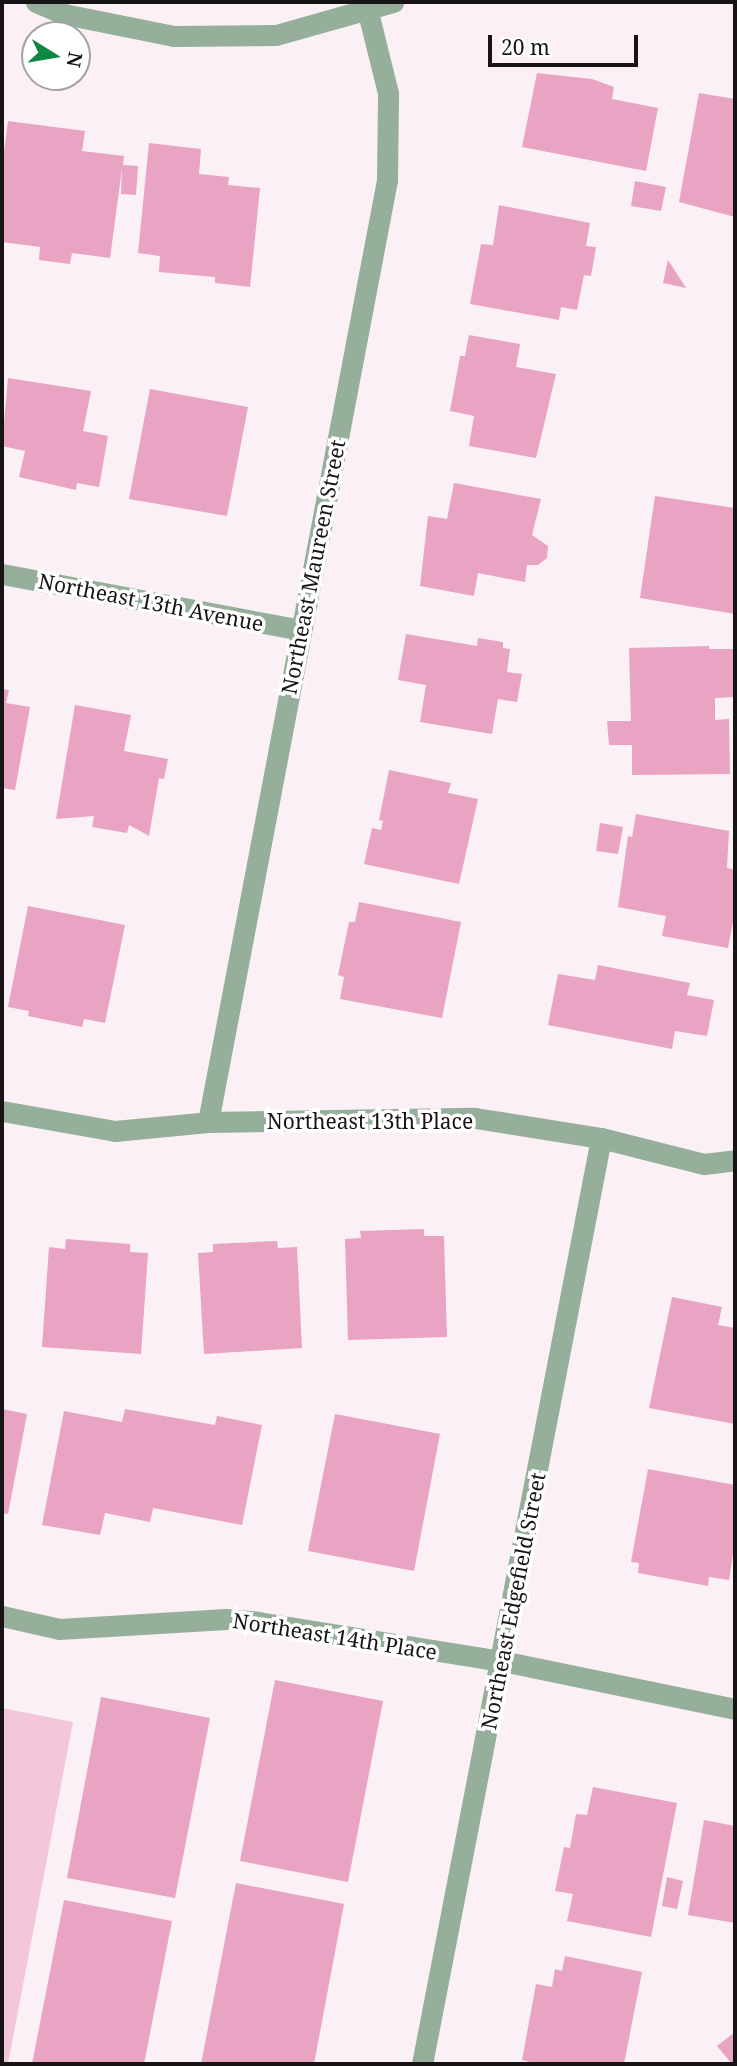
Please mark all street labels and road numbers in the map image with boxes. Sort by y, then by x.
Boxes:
street label: Northeast Maureen Street [276,438,350,696]
street label: Northeast 13th Avenue [36,568,266,636]
street label: Northeast 13th Place [267,1108,473,1134]
street label: Northeast Edgefield Street [476,1470,550,1732]
street label: Northeast 14th Place [231,1607,439,1665]

